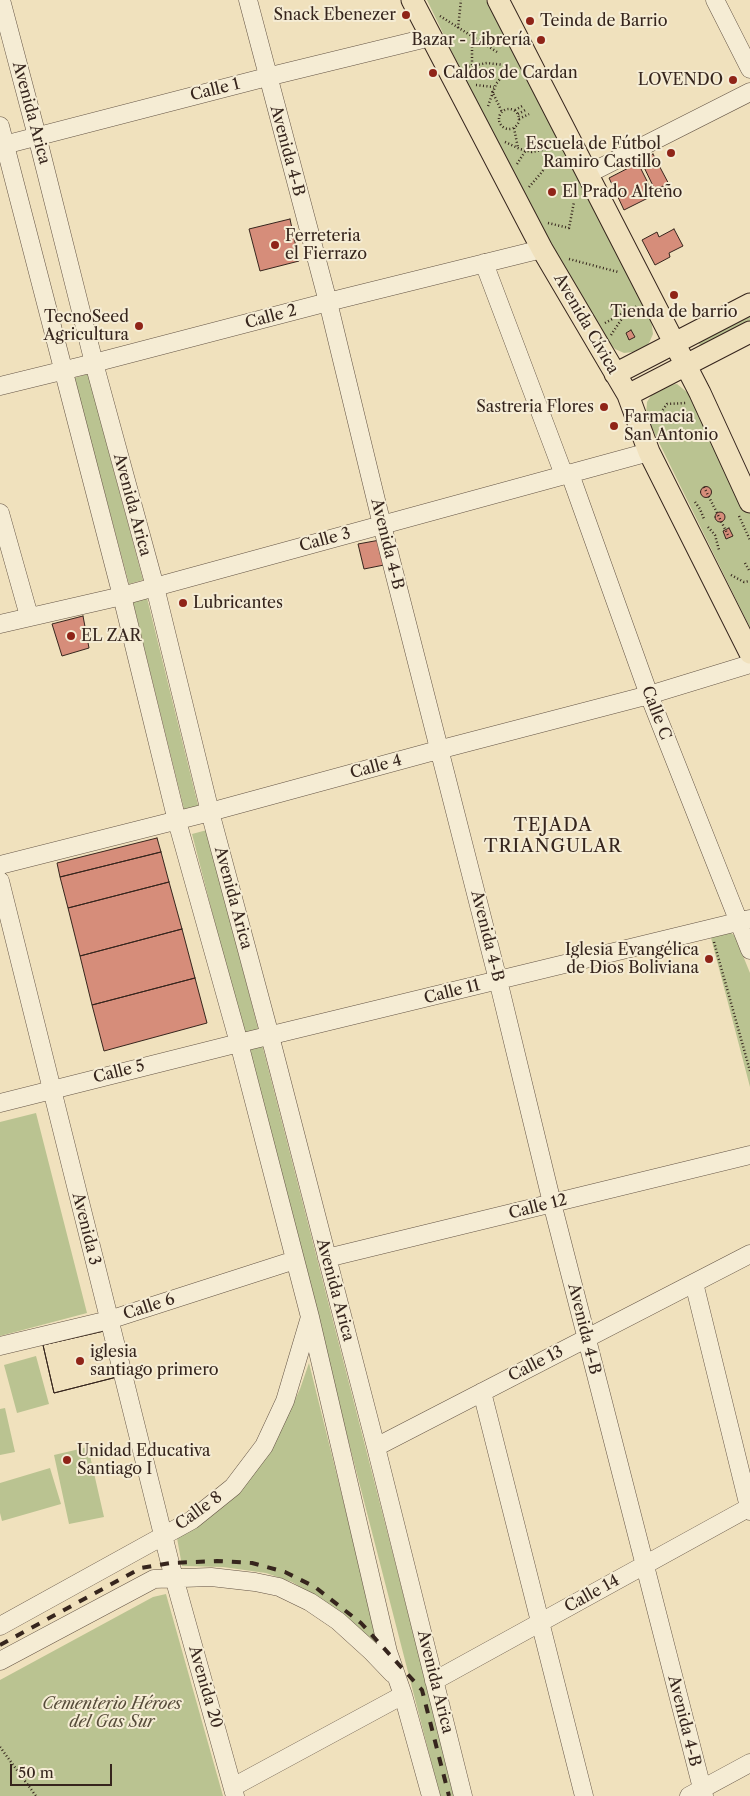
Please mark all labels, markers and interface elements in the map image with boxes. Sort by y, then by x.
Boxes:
place label: Snack Ebenezer [273,5,396,25]
marker: Snack Ebenezer [400,9,412,21]
place label: Teinda de Barrio [540,11,667,31]
marker: Teinda de Barrio [524,15,536,27]
place label: Bazar - Librería [412,30,531,50]
marker: Bazar - Librería [535,34,547,46]
street label: Avenida Arica [8,59,54,167]
place label: Caldos de Cardan [443,63,578,83]
marker: Caldos de Cardan [427,67,439,79]
place label: LOVENDO [638,70,723,90]
marker: LOVENDO [727,74,739,86]
street label: Calle 1 [188,75,242,105]
street label: Avenida 4-B [266,104,308,198]
place label: Escuela de Fútbol Ramiro Castillo [526,134,661,172]
marker: Escuela de Fútbol Ramiro Castillo [665,147,677,159]
place label: El Prado Alteño [562,182,682,202]
marker: El Prado Alteño [546,186,558,198]
place label: Ferreteria el Fierrazo [285,226,367,264]
marker: Ferreteria el Fierrazo [269,239,281,251]
street label: Avenida Cívica [549,270,623,378]
marker: Tienda de barrio [668,289,680,301]
street label: Calle 2 [243,301,299,333]
place label: Tienda de barrio [610,302,738,322]
place label: TecnoSeed Agricultura [44,307,129,345]
marker: TecnoSeed Agricultura [133,320,145,332]
place label: Sastreria Flores [476,397,594,417]
marker: Sastreria Flores [598,401,610,413]
place label: Farmacia San Antonio [624,407,718,445]
marker: Farmacia San Antonio [608,420,620,432]
street label: Avenida Arica [109,451,155,559]
street label: Avenida 4-B [366,497,408,591]
street label: Calle 3 [297,524,353,556]
place label: Lubricantes [193,593,283,613]
marker: Lubricantes [177,597,189,609]
place label: EL ZAR [81,626,141,646]
marker: EL ZAR [65,630,77,642]
street label: Calle C [637,683,675,743]
street label: Calle 4 [348,751,404,783]
district label: TEJADA TRIANGULAR [483,815,623,858]
street label: Avenida Arica [210,844,256,952]
street label: Avenida 4-B [466,889,508,983]
place label: Iglesia Evangélica de Dios Boliviana [565,940,699,978]
marker: Iglesia Evangélica de Dios Boliviana [703,953,715,965]
street label: Calle 11 [422,976,482,1008]
street label: Calle 5 [91,1056,147,1088]
street label: Calle 12 [507,1190,569,1224]
street label: Avenida 3 [68,1191,104,1267]
street label: Avenida Arica [312,1236,358,1344]
street label: Avenida 4-B [563,1282,605,1376]
street label: Calle 6 [121,1290,177,1324]
place label: iglesia santiago primero [90,1342,219,1380]
street label: Calle 13 [505,1342,567,1386]
marker: iglesia santiago primero [74,1355,86,1367]
place label: Unidad Educativa Santiago I [77,1441,210,1479]
marker: Unidad Educativa Santiago I [61,1454,73,1466]
street label: Calle 8 [172,1488,226,1534]
street label: Calle 14 [561,1571,623,1617]
street label: Avenida Arica [413,1628,457,1736]
street label: Avenida 20 [184,1644,226,1730]
street label: Avenida 4-B [663,1674,705,1768]
park label: Cementerio Héroes del Gas Sur [42,1694,182,1732]
scale bar [12,1754,115,1786]
text: 50 m [18,1763,54,1782]

